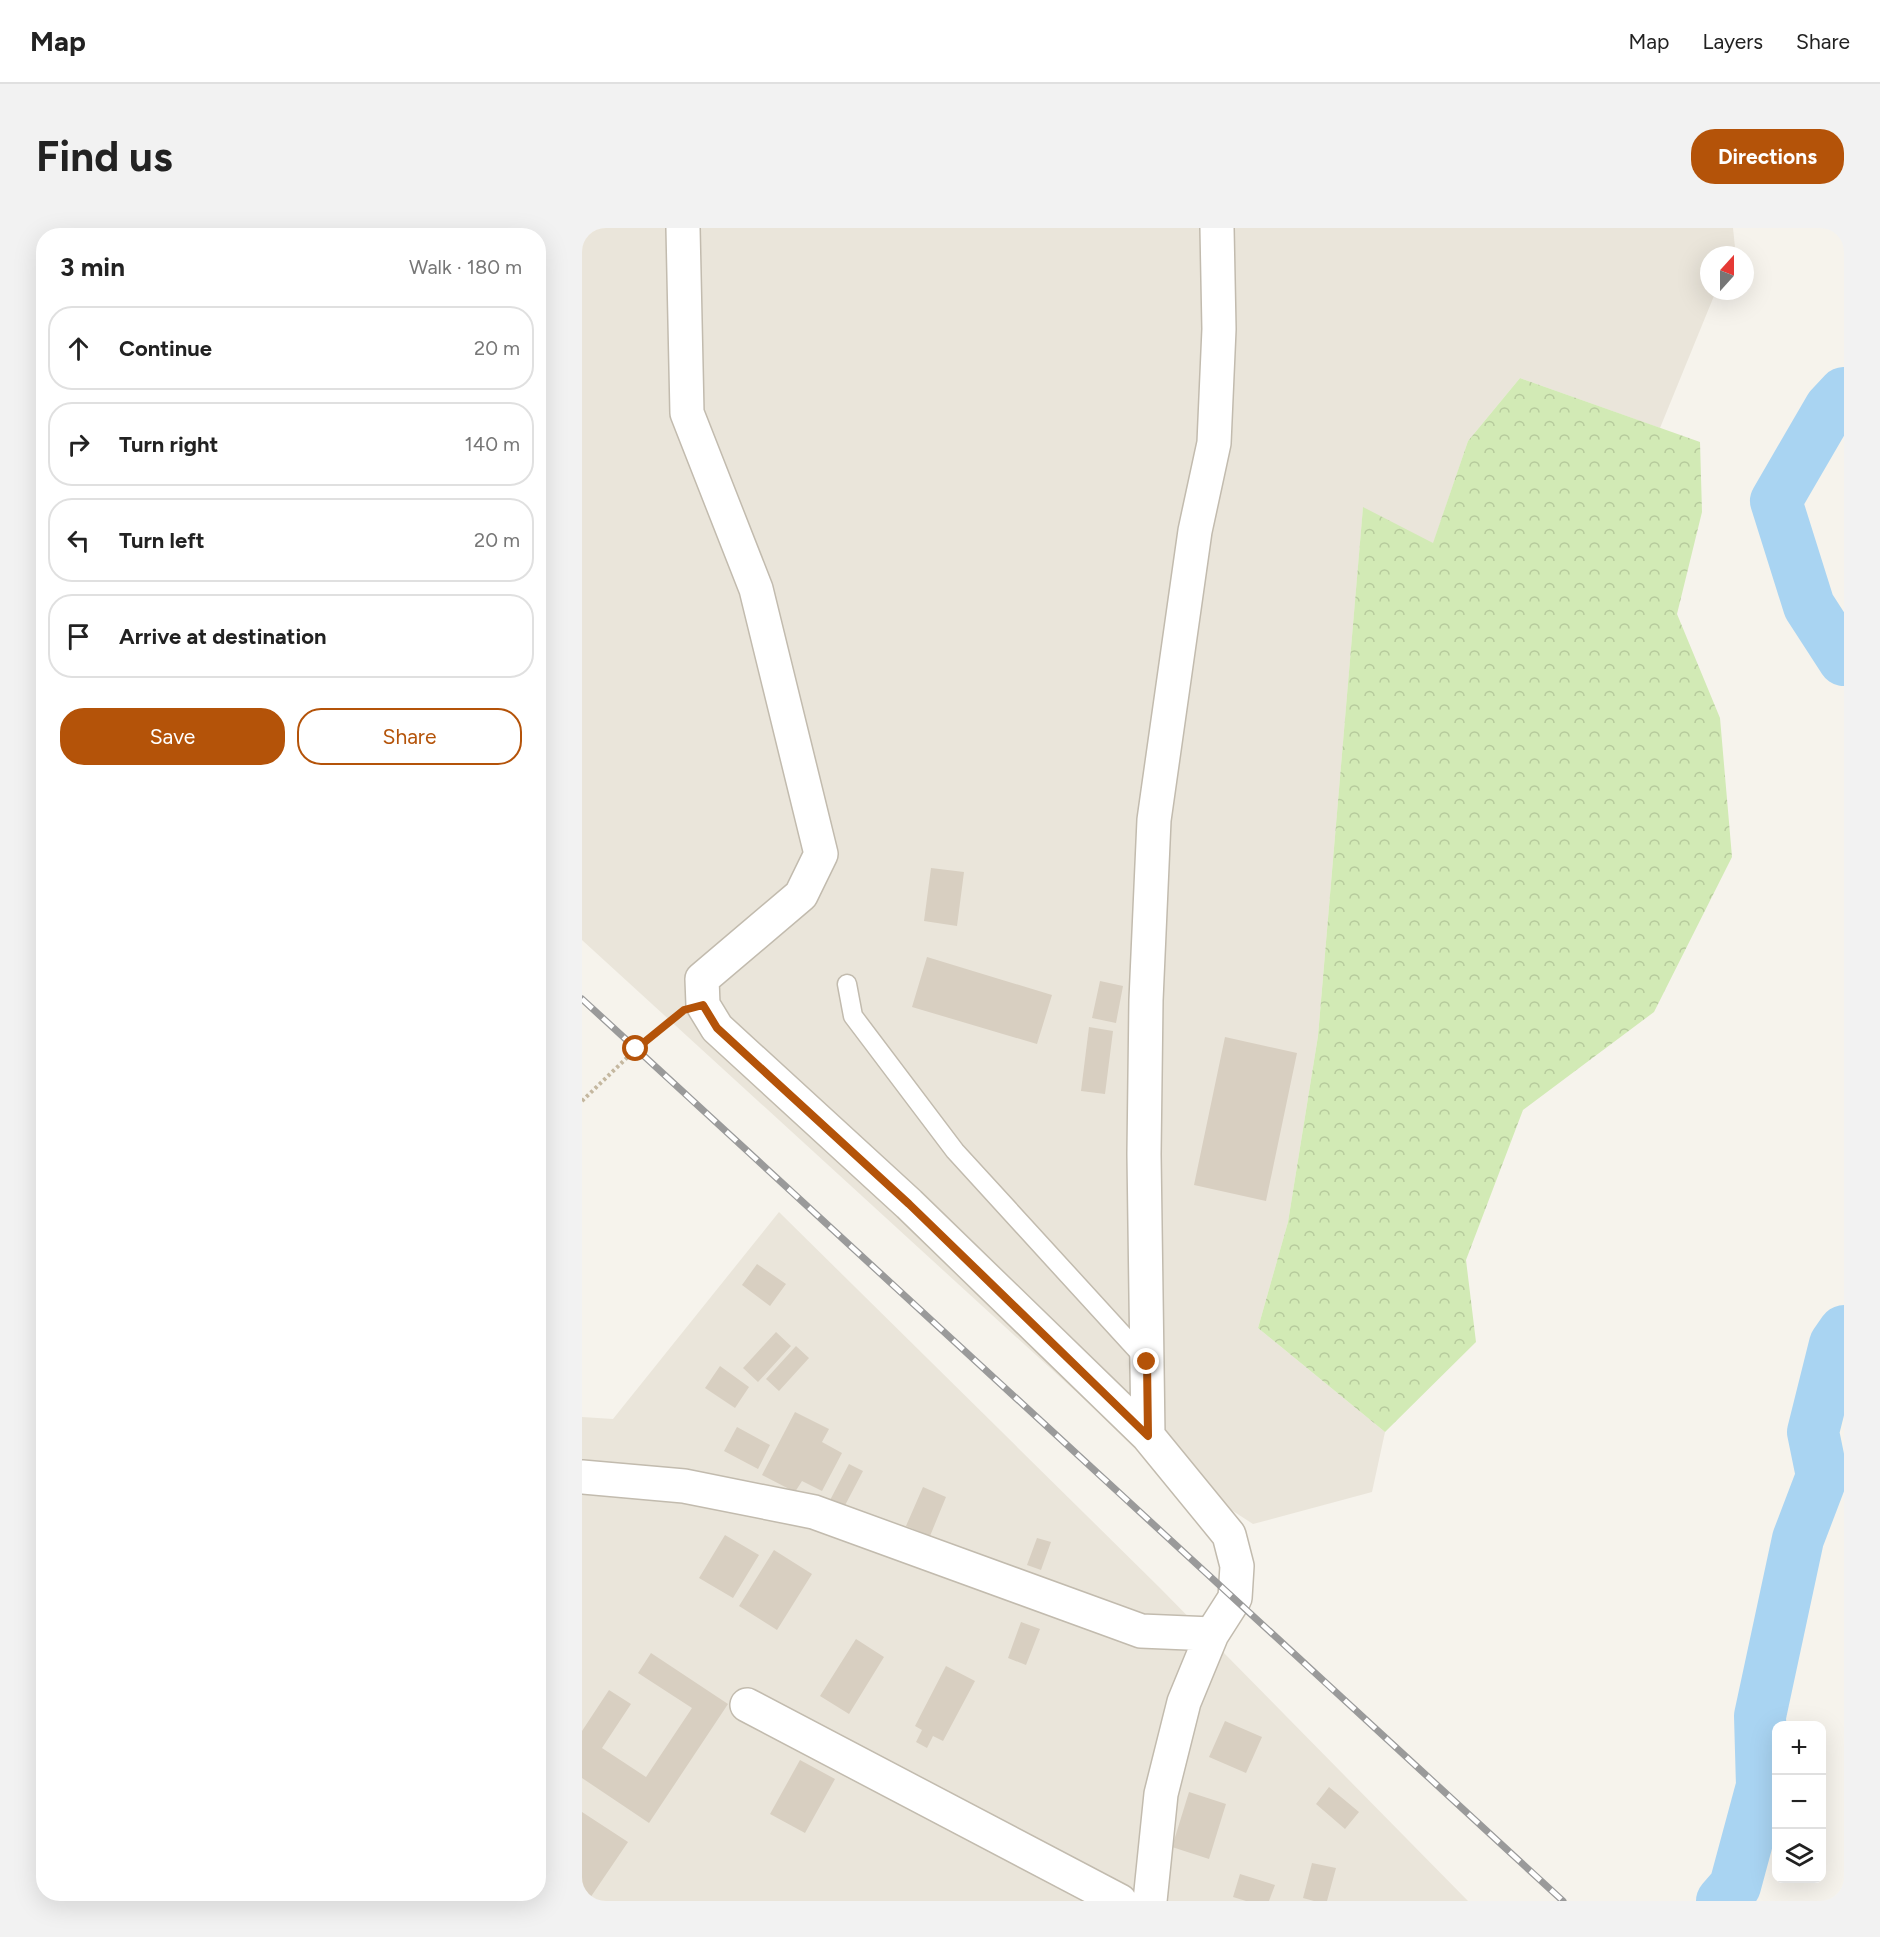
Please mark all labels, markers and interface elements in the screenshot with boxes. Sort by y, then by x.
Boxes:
text: Map [30,24,86,58]
text: Map [1629,29,1669,54]
text: Layers [1702,29,1763,54]
text: Share [1796,29,1850,54]
button: Directions [1691,129,1844,184]
text: Find us [36,131,173,182]
north arrow [1700,246,1754,300]
text: 3 min [60,251,125,283]
text: Walk · 180 m [409,255,522,279]
icon: ahead [62,332,95,365]
text: Continue [119,335,212,362]
text: 20 m [474,336,520,360]
icon: right [62,428,95,461]
text: Turn right [119,431,218,458]
text: 140 m [465,432,520,456]
icon: left [62,524,95,557]
text: Turn left [119,527,205,554]
text: 20 m [474,528,520,552]
icon: arrive [62,620,95,653]
text: Arrive at destination [119,623,327,650]
button: Save [60,708,285,765]
button: Share [297,708,522,765]
route start [622,1035,648,1061]
route end [1133,1348,1159,1374]
map controls [1772,1721,1826,1883]
button: + [1772,1721,1826,1775]
button: − [1772,1775,1826,1829]
button: layers [1772,1829,1826,1883]

